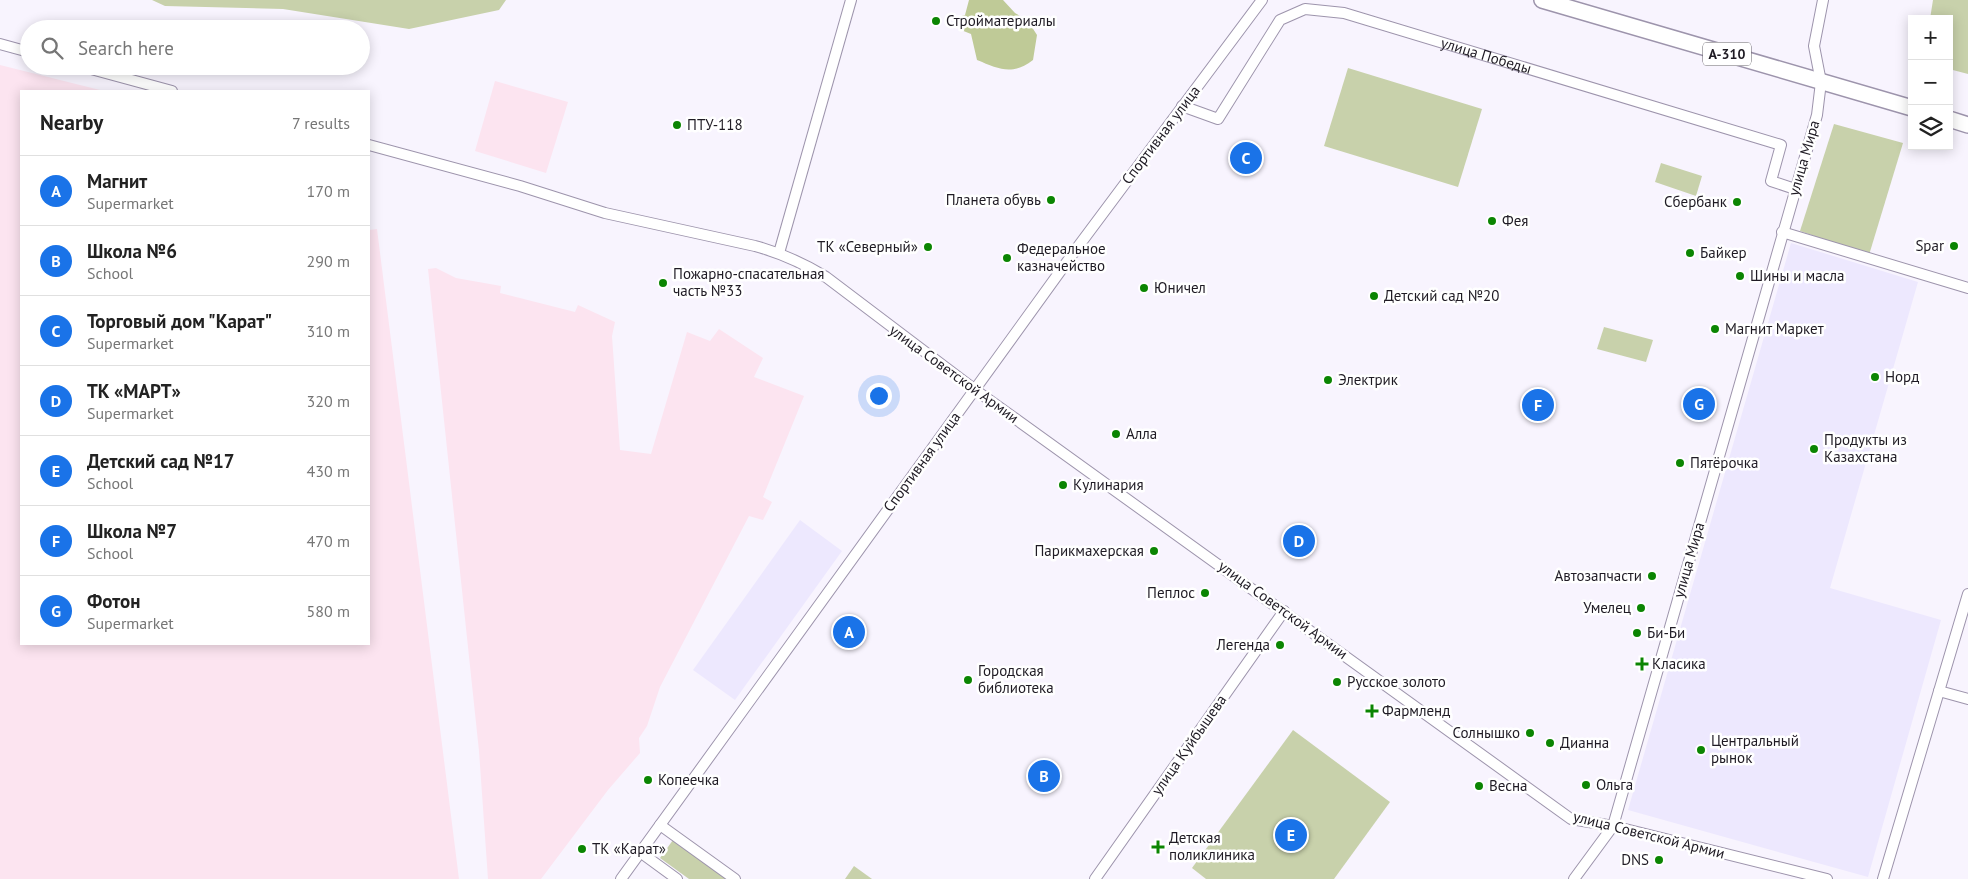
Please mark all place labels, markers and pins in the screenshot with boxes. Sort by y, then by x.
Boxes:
place label: Стройматериалы [946,11,1056,30]
marker: Стройматериалы [930,15,942,27]
place label: ПТУ-118 [687,115,743,134]
marker: ПТУ-118 [671,119,683,131]
pin: C [1230,139,1262,177]
place label: Планета обувь [946,190,1041,209]
place label: Сбербанк [1664,192,1728,211]
marker: Планета обувь [1045,194,1057,206]
marker: Сбербанк [1731,196,1743,208]
place label: Фея [1502,211,1528,230]
marker: Фея [1486,215,1498,227]
place label: Spar [1915,236,1944,255]
place label: ТК «Северный» [817,237,918,256]
place label: Федеральное казначейство [1017,239,1106,275]
marker: Spar [1948,240,1960,252]
marker: ТК «Северный» [922,241,934,253]
place label: Байкер [1700,243,1747,262]
marker: Байкер [1684,247,1696,259]
marker: Федеральное казначейство [1001,252,1013,264]
place label: Пожарно-спасательная часть №33 [673,264,824,300]
place label: Шины и масла [1750,266,1844,285]
marker: Шины и масла [1734,270,1746,282]
marker: Пожарно-спасательная часть №33 [657,277,669,289]
place label: Юничел [1154,278,1206,297]
marker: Юничел [1138,282,1150,294]
place label: Детский сад №20 [1384,286,1499,305]
marker: Детский сад №20 [1368,290,1380,302]
place label: Магнит Маркет [1725,319,1824,338]
marker: Магнит Маркет [1709,323,1721,335]
place label: Норд [1885,367,1919,386]
place label: Электрик [1338,370,1399,389]
marker: Норд [1869,371,1881,383]
marker: Электрик [1322,374,1334,386]
pin: G [1683,385,1715,423]
pin: F [1522,386,1554,424]
place label: Алла [1126,424,1157,443]
marker: Алла [1110,428,1122,440]
place label: Продукты из Казахстана [1824,430,1907,466]
marker: Продукты из Казахстана [1808,443,1820,455]
place label: Пятёрочка [1690,453,1758,472]
marker: Пятёрочка [1674,457,1686,469]
place label: Кулинария [1073,475,1144,494]
marker: Кулинария [1057,479,1069,491]
pin: D [1283,522,1315,560]
place label: Парикмахерская [1034,541,1144,560]
marker: Парикмахерская [1148,545,1160,557]
place label: Автозапчасти [1554,566,1642,585]
marker: Автозапчасти [1646,570,1658,582]
place label: Пеплос [1147,583,1195,602]
marker: Пеплос [1199,587,1211,599]
place label: Умелец [1583,598,1631,617]
marker: Умелец [1635,602,1647,614]
pin: A [833,613,865,651]
place label: Би-Би [1647,623,1685,642]
marker: Би-Би [1631,627,1643,639]
place label: Легенда [1215,635,1270,654]
marker: Легенда [1274,639,1286,651]
place label: Класика [1652,654,1706,673]
marker: Класика [1636,658,1648,670]
place label: Городская библиотека [978,661,1054,697]
place label: Русское золото [1347,672,1446,691]
marker: Городская библиотека [962,674,974,686]
marker: Русское золото [1331,676,1343,688]
place label: Фармленд [1382,701,1450,720]
marker: Фармленд [1366,705,1378,717]
place label: Солнышко [1452,723,1520,742]
marker: Солнышко [1524,727,1536,739]
place label: Центральный рынок [1711,731,1799,767]
place label: Дианна [1560,733,1609,752]
marker: Дианна [1544,737,1556,749]
marker: Центральный рынок [1695,744,1707,756]
pin: B [1028,757,1060,795]
place label: Копеечка [658,770,719,789]
marker: Копеечка [642,774,654,786]
place label: Ольга [1596,775,1633,794]
place label: Весна [1489,776,1528,795]
marker: Ольга [1580,779,1592,791]
marker: Весна [1473,780,1485,792]
pin: E [1275,816,1307,854]
place label: Детская поликлиника [1169,828,1255,864]
place label: ТК «Карат» [592,839,666,858]
marker: Детская поликлиника [1151,840,1165,854]
marker: ТК «Карат» [576,843,588,855]
place label: DNS [1621,850,1649,869]
marker: DNS [1653,854,1665,866]

